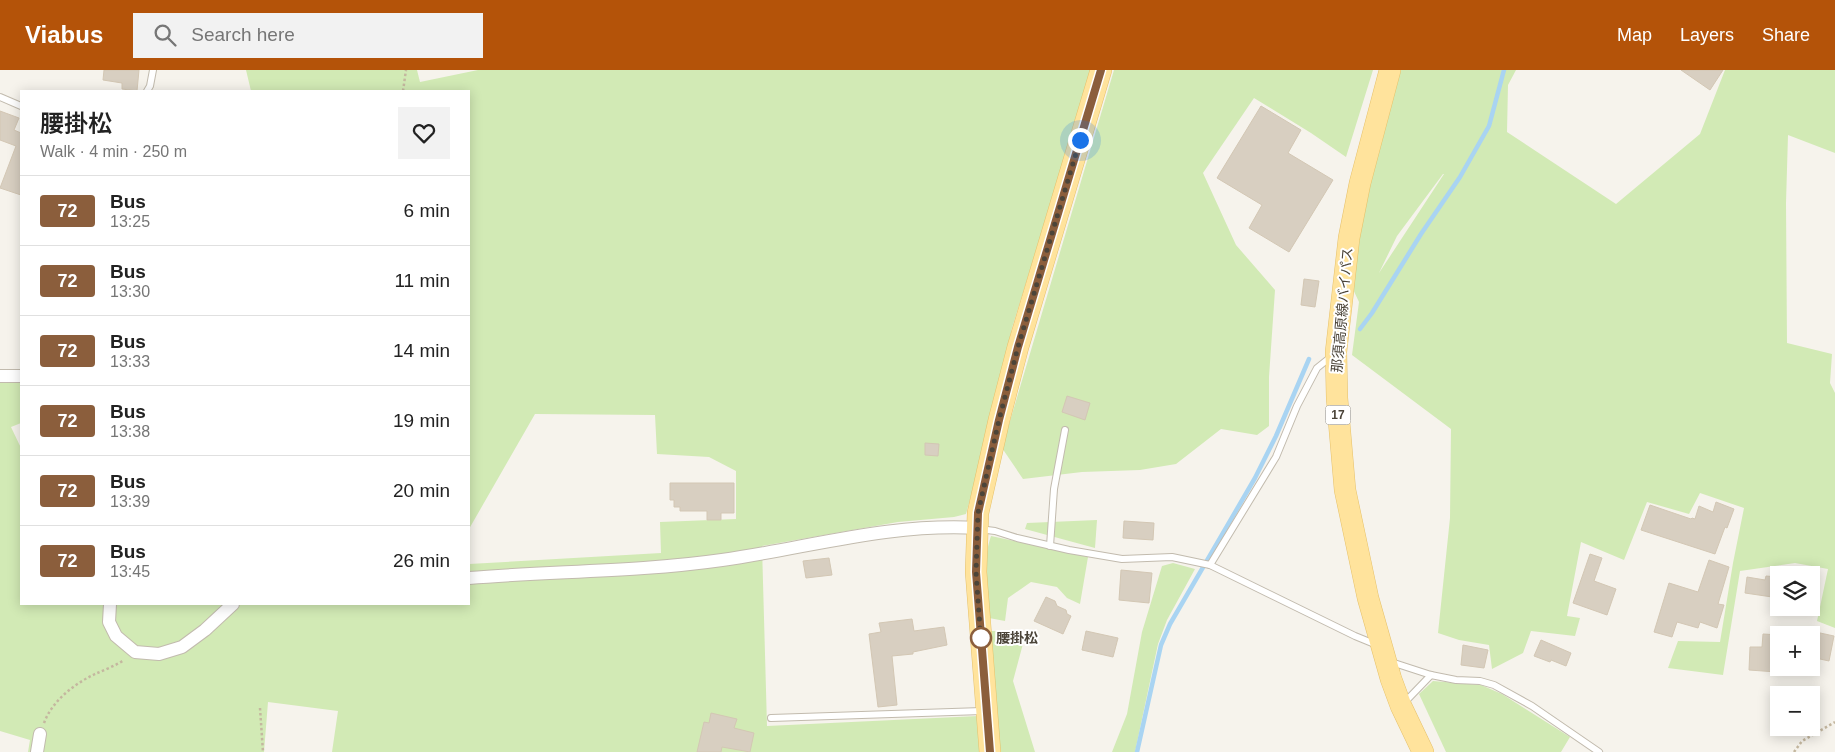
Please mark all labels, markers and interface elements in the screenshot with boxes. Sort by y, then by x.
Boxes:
search box [133,13,483,58]
text: Viabus [25,21,103,48]
icon: search [151,21,179,49]
text: Search here [191,24,295,45]
text: Map [1617,25,1652,45]
text: Layers [1680,25,1734,45]
text: Share [1762,25,1810,45]
button: heart [398,107,450,159]
text: 腰掛松 [40,110,112,137]
your location [1068,128,1093,153]
text: Walk · 4 min · 250 m [40,143,187,160]
text: Bus [110,191,146,212]
text: 6 min [404,200,450,221]
text: 72 [57,201,78,221]
text: 13:25 [110,213,150,230]
street label: 那須高原線バイパス [1329,247,1355,373]
text: Bus [110,261,146,282]
text: 11 min [394,270,450,291]
text: 72 [57,271,78,291]
text: 13:30 [110,283,150,300]
text: Bus [110,331,146,352]
text: 14 min [393,340,450,361]
text: 72 [57,341,78,361]
text: 13:33 [110,353,150,370]
text: Bus [110,401,146,422]
road number: 17 [1326,406,1350,424]
text: 19 min [393,410,450,431]
text: 72 [57,411,78,431]
text: 13:38 [110,423,150,440]
text: Bus [110,471,146,492]
text: 20 min [393,480,450,501]
text: 72 [57,481,78,501]
text: 13:39 [110,493,150,510]
text: Bus [110,541,146,562]
text: 26 min [393,550,450,571]
text: 72 [57,551,78,571]
text: 13:45 [110,563,150,580]
map controls [1770,566,1820,736]
button: layers [1770,566,1820,616]
button: + [1770,626,1820,676]
marker: 腰掛松 [970,627,992,649]
place label: 腰掛松 [996,630,1038,646]
button: − [1770,686,1820,736]

